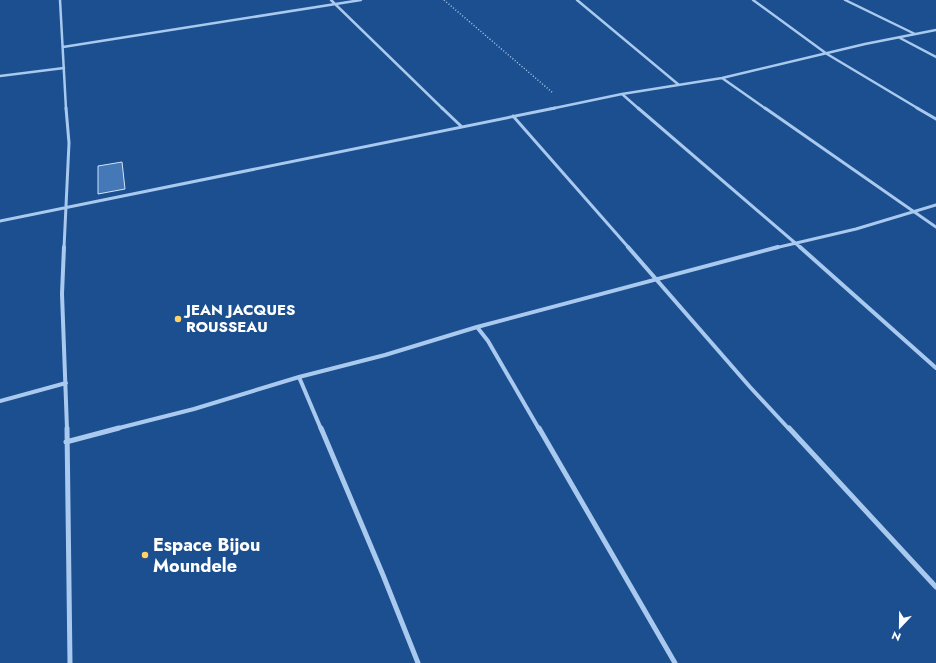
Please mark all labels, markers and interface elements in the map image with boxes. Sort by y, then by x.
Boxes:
place label: JEAN JACQUES ROUSSEAU [183,299,295,338]
marker: JEAN JACQUES ROUSSEAU [173,314,183,324]
place label: Espace Bijou Moundele [153,532,260,579]
marker: Espace Bijou Moundele [140,550,150,560]
north arrow [880,607,920,647]
text: N [889,627,903,645]

